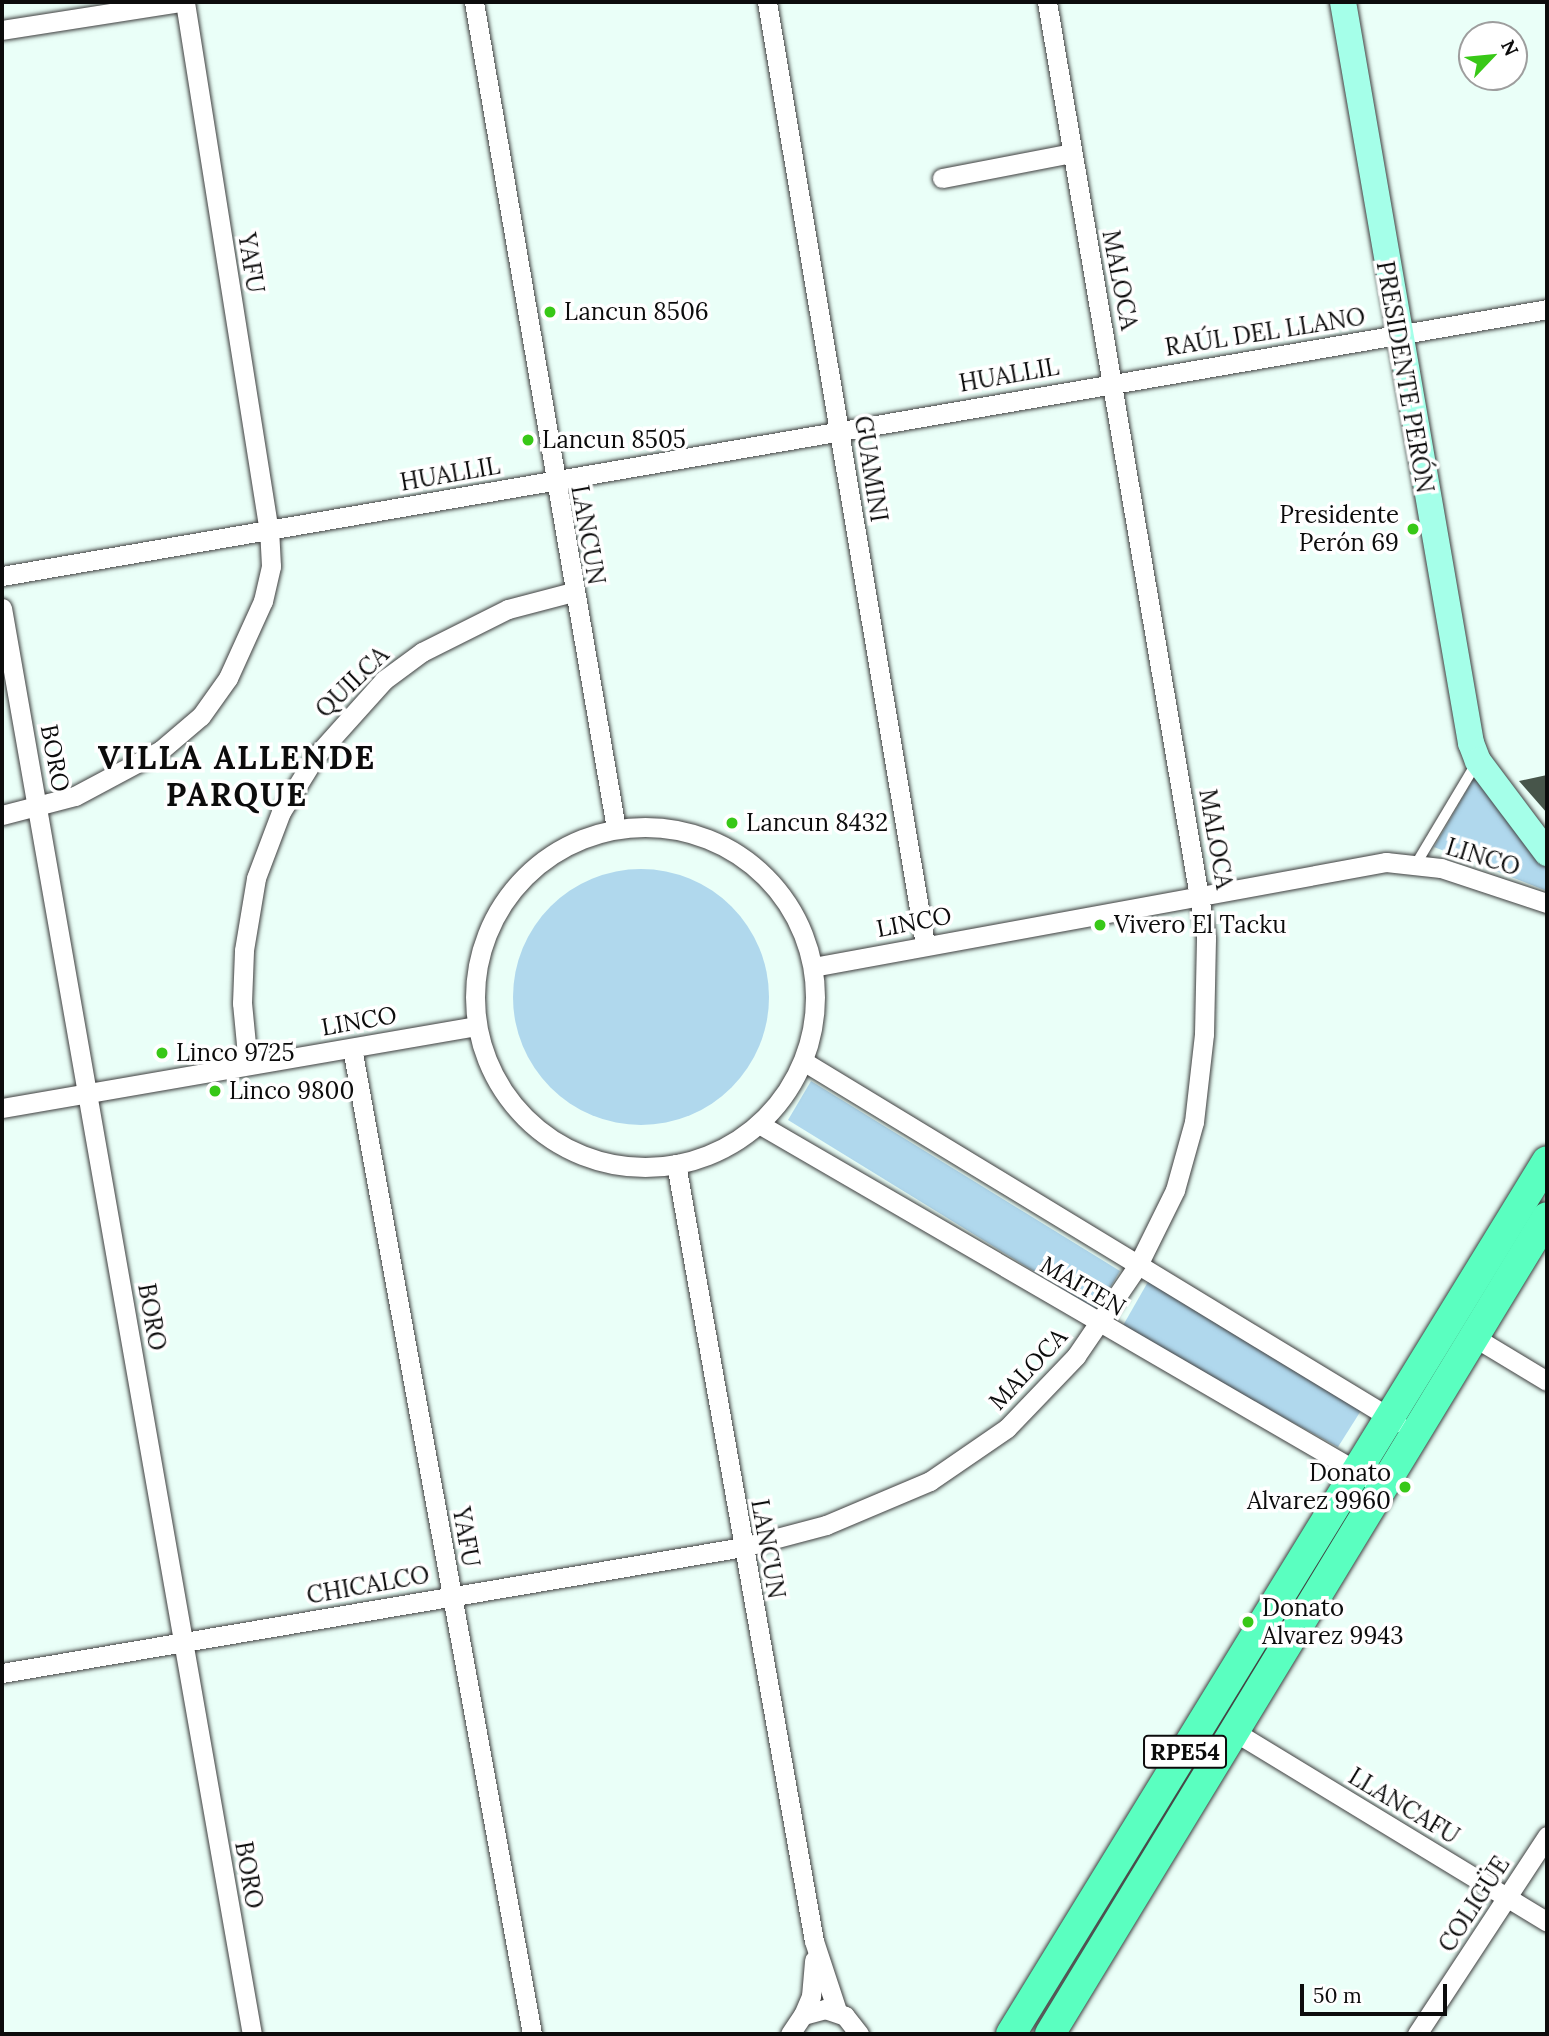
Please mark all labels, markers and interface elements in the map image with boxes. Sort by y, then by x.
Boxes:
north arrow [1458,21,1528,91]
text: N [1496,36,1524,60]
street label: MALOCA [1096,228,1144,332]
street label: YAFU [232,231,270,295]
street label: PRESIDENTE PERÓN [1370,259,1440,495]
place label: Lancun 8506 [564,298,709,326]
street label: RAÚL DEL LLANO [1163,302,1367,362]
marker: Lancun 8506 [542,304,558,320]
street label: HUALLIL [957,352,1061,398]
street label: GUAMINI [848,414,894,524]
place label: Lancun 8505 [542,426,686,454]
marker: Lancun 8505 [520,432,536,448]
street label: HUALLIL [398,451,502,497]
street label: LANCUN [565,483,611,587]
place label: Presidente Perón 69 [1279,501,1399,557]
marker: Presidente Perón 69 [1405,521,1421,537]
street label: QUILCA [310,640,394,724]
street label: BORO [34,722,76,794]
district label: VILLA ALLENDE PARQUE [99,740,375,815]
street label: MALOCA [1193,787,1239,891]
place label: Lancun 8432 [746,809,888,837]
marker: Lancun 8432 [724,815,740,831]
street label: LINCO [1442,832,1524,882]
street label: LINCO [874,901,954,943]
place label: Vivero El Tacku [1114,911,1287,939]
marker: Vivero El Tacku [1092,917,1108,933]
street label: LINCO [319,1000,399,1042]
place label: Linco 9725 [176,1039,295,1067]
marker: Linco 9725 [154,1045,170,1061]
place label: Linco 9800 [229,1077,354,1105]
marker: Linco 9800 [207,1083,223,1099]
street label: MAITEN [1035,1250,1131,1322]
street label: BORO [132,1281,172,1353]
street label: MALOCA [983,1322,1073,1416]
place label: Donato Alvarez 9960 [1247,1459,1391,1515]
marker: Donato Alvarez 9960 [1397,1479,1413,1495]
street label: LANCUN [745,1497,791,1601]
street label: YAFU [447,1505,485,1569]
street label: CHICALCO [304,1560,432,1610]
place label: Donato Alvarez 9943 [1262,1594,1404,1650]
marker: Donato Alvarez 9943 [1240,1614,1256,1630]
road number: RPE54 [1143,1732,1227,1772]
street label: LLANCAFU [1343,1762,1465,1850]
street label: BORO [229,1839,269,1911]
street label: COLIGÜE [1432,1851,1516,1957]
scale bar [1304,1969,1451,2013]
text: 50 m [1313,1982,1362,2009]

